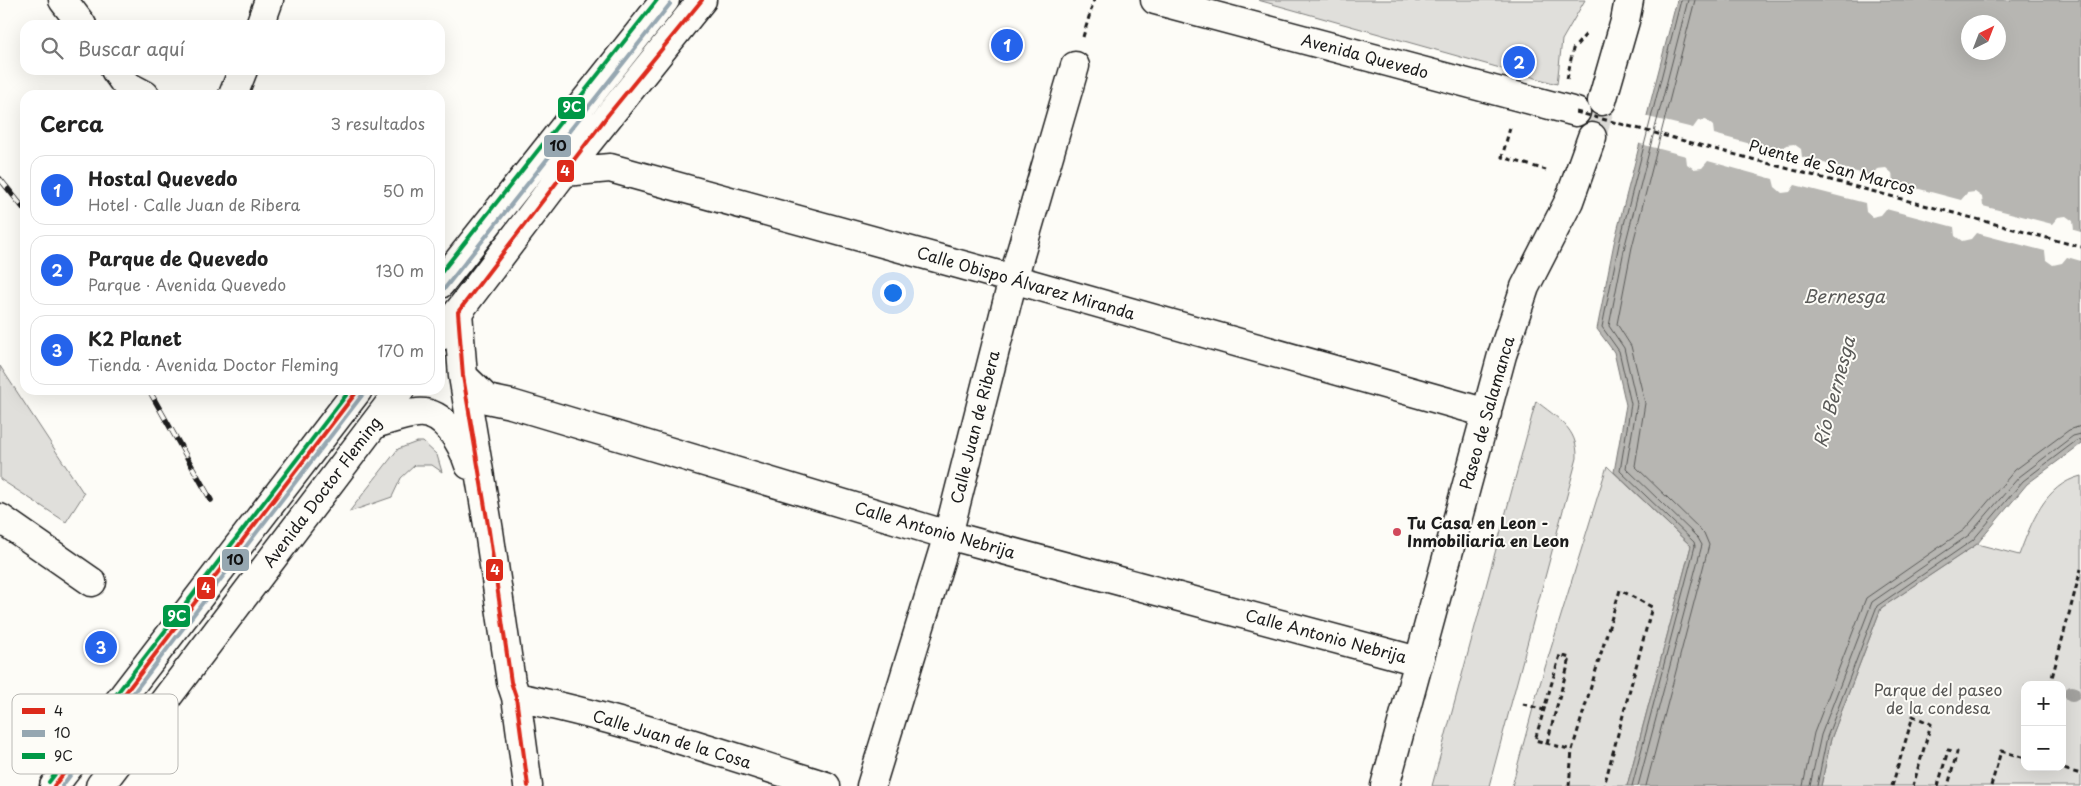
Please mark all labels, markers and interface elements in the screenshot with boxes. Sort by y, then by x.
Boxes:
north arrow [1961,15,2006,60]
search box [20,20,445,75]
pin: 1 [991,26,1023,64]
street label: Avenida Quevedo [1299,27,1432,84]
icon: search [38,34,66,62]
text: Buscar aquí [78,34,185,62]
pin: 2 [1503,43,1535,81]
line badge: 9C [557,96,586,120]
text: 9C [563,96,581,117]
text: Cerca [40,107,104,139]
text: 3 resultados [330,111,425,135]
street label: Puente de San Marcos [1747,132,1918,200]
line badge: 10 [543,134,572,158]
text: 10 [549,135,567,156]
line badge: 4 [556,159,575,183]
text: 4 [560,160,570,181]
text: Hostal Quevedo [88,164,237,192]
text: 1 [53,178,61,202]
text: 50 m [383,178,424,202]
text: Hotel · Calle Juan de Ribera [88,192,300,216]
street label: Calle Obispo Álvarez Miranda [914,239,1138,325]
text: Parque de Quevedo [88,244,268,272]
text: 2 [51,258,63,282]
text: 130 m [376,258,424,282]
text: Parque · Avenida Quevedo [88,272,286,296]
your location [880,280,906,306]
water label: Bernesga [1803,282,1886,309]
text: K2 Planet [88,324,182,352]
water label: Río Bernesga [1806,332,1862,450]
street label: Paseo de Salamanca [1453,333,1519,492]
text: 3 [52,338,62,362]
text: 170 m [378,338,424,362]
street label: Calle Juan de Ribera [943,347,1005,506]
text: Tienda · Avenida Doctor Fleming [88,352,339,376]
street label: Avenida Doctor Fleming [256,411,386,572]
street label: Calle Antonio Nebrija [852,495,1018,563]
place label: Tu Casa en Leon - Inmobiliaria en Leon [1407,510,1569,552]
marker: Tu Casa en Leon - Inmobiliaria en Leon [1391,526,1403,538]
line badge: 10 [221,548,250,572]
text: 10 [226,549,244,570]
line badge: 4 [485,558,504,582]
text: 4 [490,559,500,580]
line badge: 4 [196,576,216,600]
text: 4 [201,577,211,598]
street label: Calle Antonio Nebrija [1243,602,1410,668]
line badge: 9C [162,604,191,628]
text: 9C [168,605,186,626]
pin: 3 [85,628,117,666]
park label: Parque del paseo de la condesa [1874,677,2002,719]
map controls [2021,681,2066,771]
button: + [2021,681,2066,726]
legend [12,694,178,774]
text: 4 [54,700,63,721]
street label: Calle Juan de la Cosa [590,702,755,774]
text: 10 [54,722,71,743]
button: − [2021,726,2066,771]
text: 9C [54,745,73,766]

